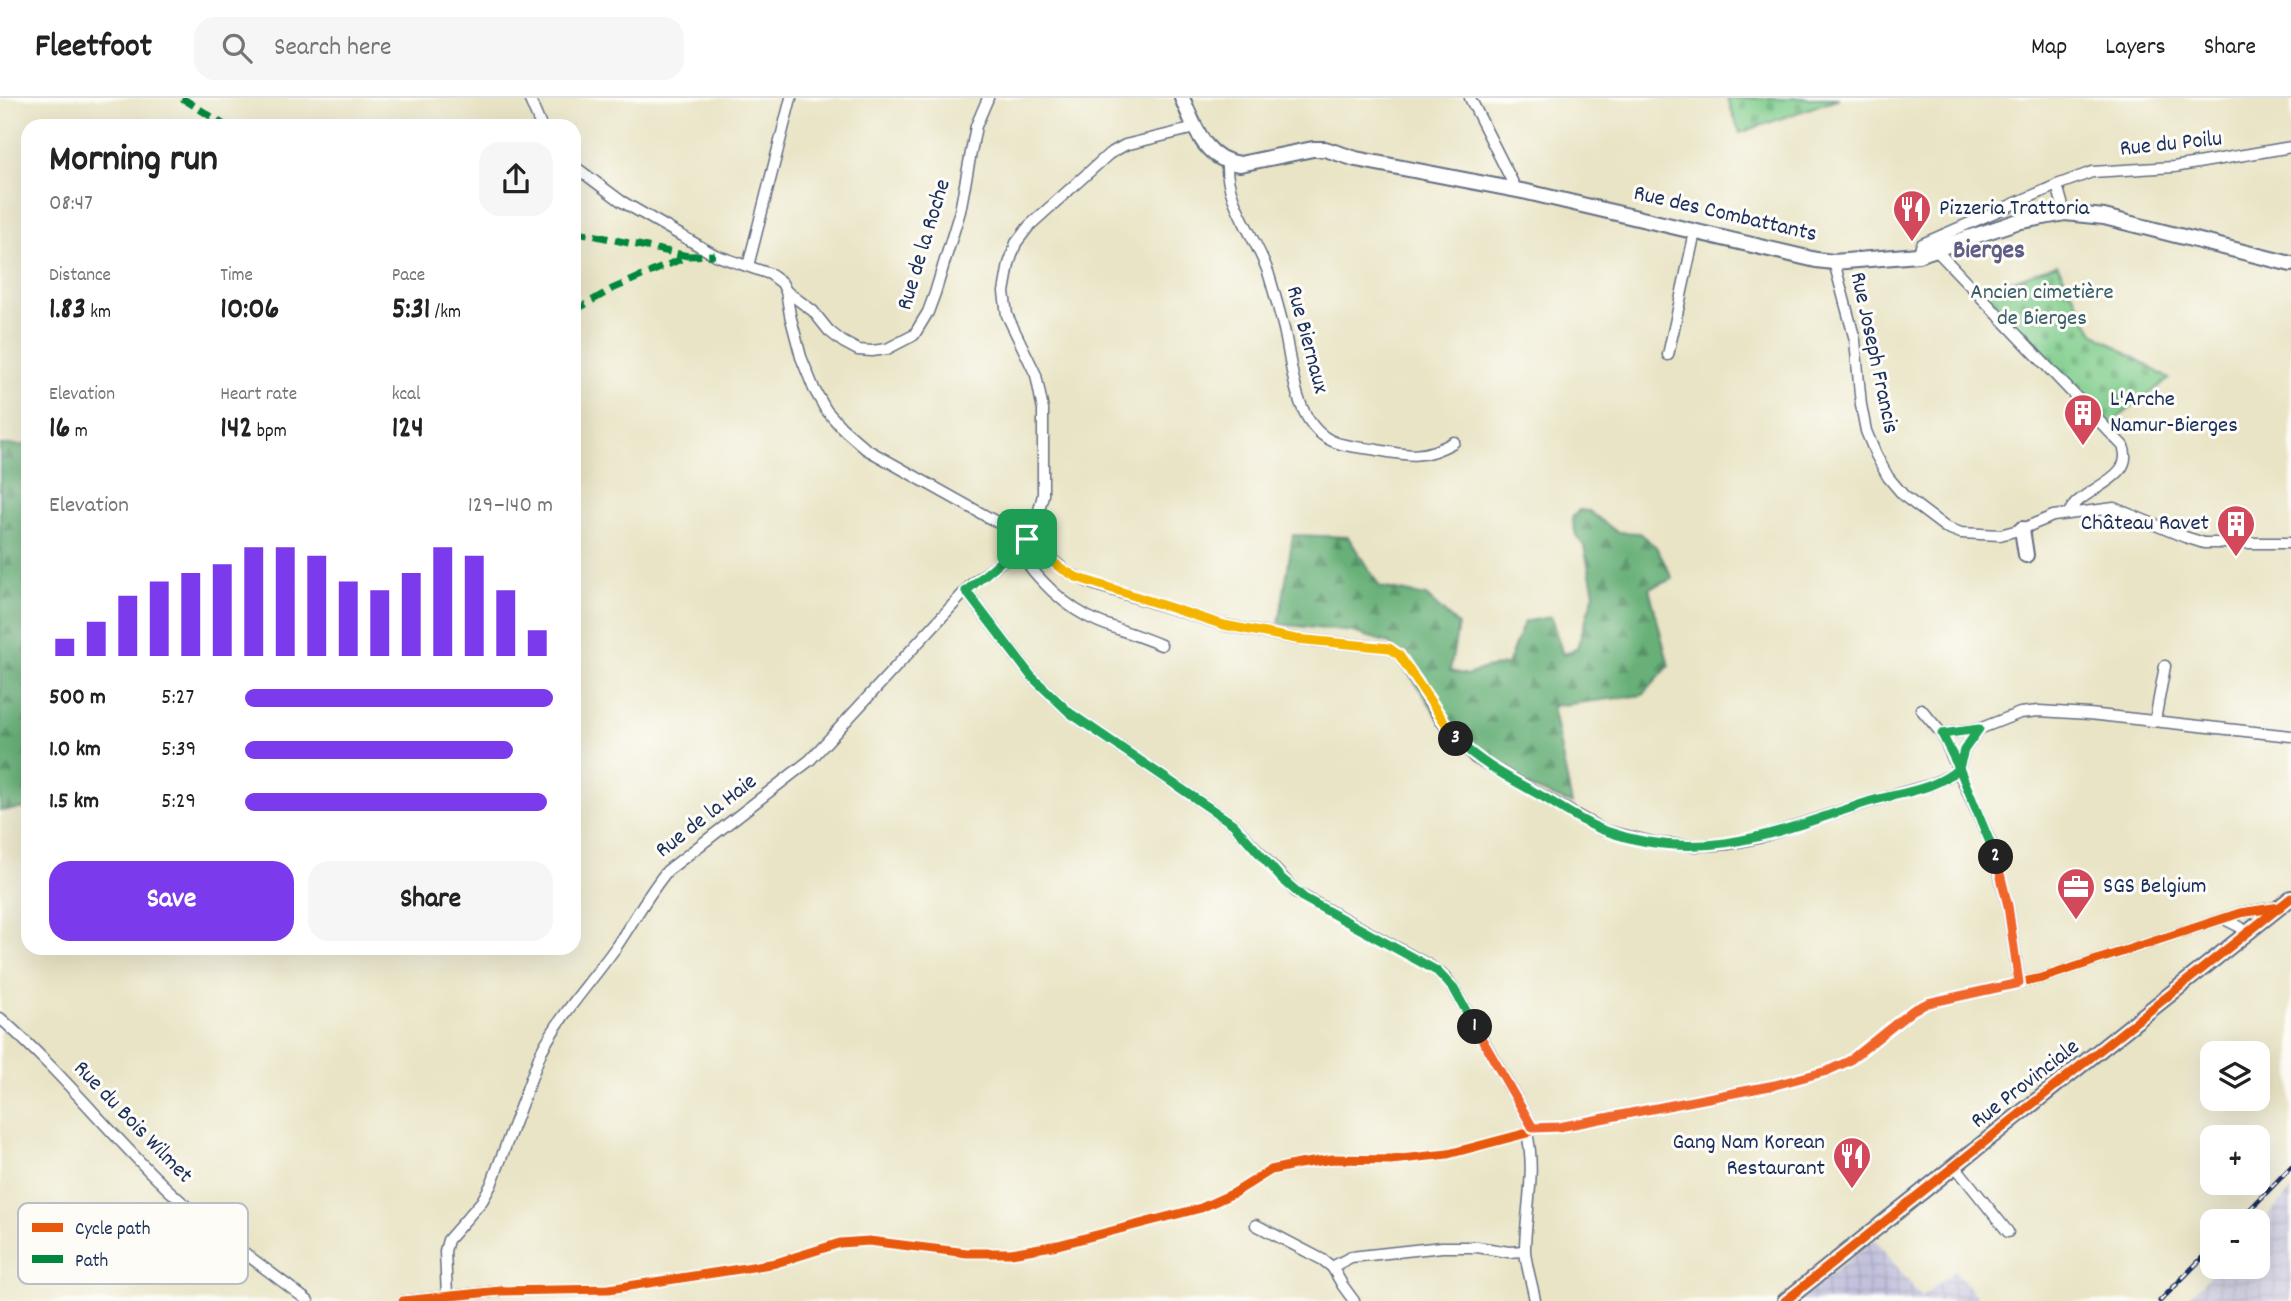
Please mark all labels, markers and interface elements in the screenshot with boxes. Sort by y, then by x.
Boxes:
search box [194,17,684,80]
text: Fleetfoot [35,25,152,72]
icon: search [218,29,256,67]
text: Search here [274,30,391,67]
text: Map [2031,31,2067,65]
text: Layers [2105,31,2166,65]
text: Share [2204,31,2256,65]
street label: Rue du Poilu [2118,123,2224,167]
text: Morning run [49,134,218,189]
button: share [479,142,553,216]
street label: Rue de la Roche [889,175,961,315]
street label: Rue des Combattants [1630,178,1820,252]
text: 08:47 [49,188,93,221]
restaurant icon: Pizzeria Trattoria [1891,188,1933,243]
place label: Pizzeria Trattoria [1939,193,2091,226]
district label: Bierges [1953,233,2025,270]
text: Distance [49,263,111,290]
text: Time [220,263,253,290]
text: Pace [392,263,425,290]
street label: Rue Joseph Francis [1840,269,1906,437]
park label: Ancien cimetière de Bierges [1970,277,2114,336]
street label: Rue Biernaux [1276,283,1336,398]
text: 1.83 [49,290,86,333]
text: 10:06 [220,290,279,333]
text: 5:31 [392,290,430,333]
text: km [86,300,111,327]
text: /km [430,300,461,327]
text: Elevation [49,382,115,409]
text: Heart rate [220,382,297,409]
text: kcal [392,382,421,409]
place label: L'Arche Namur-Bierges [2110,384,2238,443]
building icon: L'Arche Namur-Bierges [2062,392,2104,447]
text: 16 [49,409,70,452]
text: 142 [220,409,252,452]
text: 124 [392,409,424,452]
text: m [70,419,88,446]
text: bpm [252,419,287,446]
text: Elevation [49,490,129,523]
text: 129–140 m [468,490,553,523]
building icon: Château Ravet [2215,503,2257,558]
place label: Château Ravet [2081,508,2209,541]
pin [997,509,1057,569]
icon: arrive [1008,520,1046,558]
text: 500 m [49,682,106,715]
text: 5:27 [161,682,194,715]
pin: 3 [1438,722,1474,756]
text: 3 [1451,725,1460,752]
text: 1.0 km [49,734,101,767]
text: 5:39 [161,734,196,767]
street label: Rue de la Haie [649,767,765,867]
text: 1.5 km [49,786,99,819]
text: 5:29 [161,786,196,819]
pin: 2 [1979,840,2014,874]
text: 2 [1991,843,2000,870]
button: Save [49,861,294,941]
button: Share [308,861,553,941]
office icon: SGS Belgium [2055,866,2097,921]
place label: SGS Belgium [2103,871,2207,904]
pin: 1 [1458,1010,1492,1044]
text: 1 [1472,1013,1477,1040]
street label: Rue Provinciale [1965,1032,2087,1138]
map controls [2200,1041,2270,1279]
button: layers [2200,1041,2270,1111]
street label: Rue du Bois Wilmet [65,1054,199,1192]
button: + [2200,1125,2270,1195]
place label: Gang Nam Korean Restaurant [1672,1127,1825,1186]
restaurant icon: Gang Nam Korean Restaurant [1831,1135,1873,1190]
legend [18,1203,248,1284]
button: − [2200,1209,2270,1279]
text: Cycle path [75,1217,150,1244]
text: Path [75,1249,108,1276]

